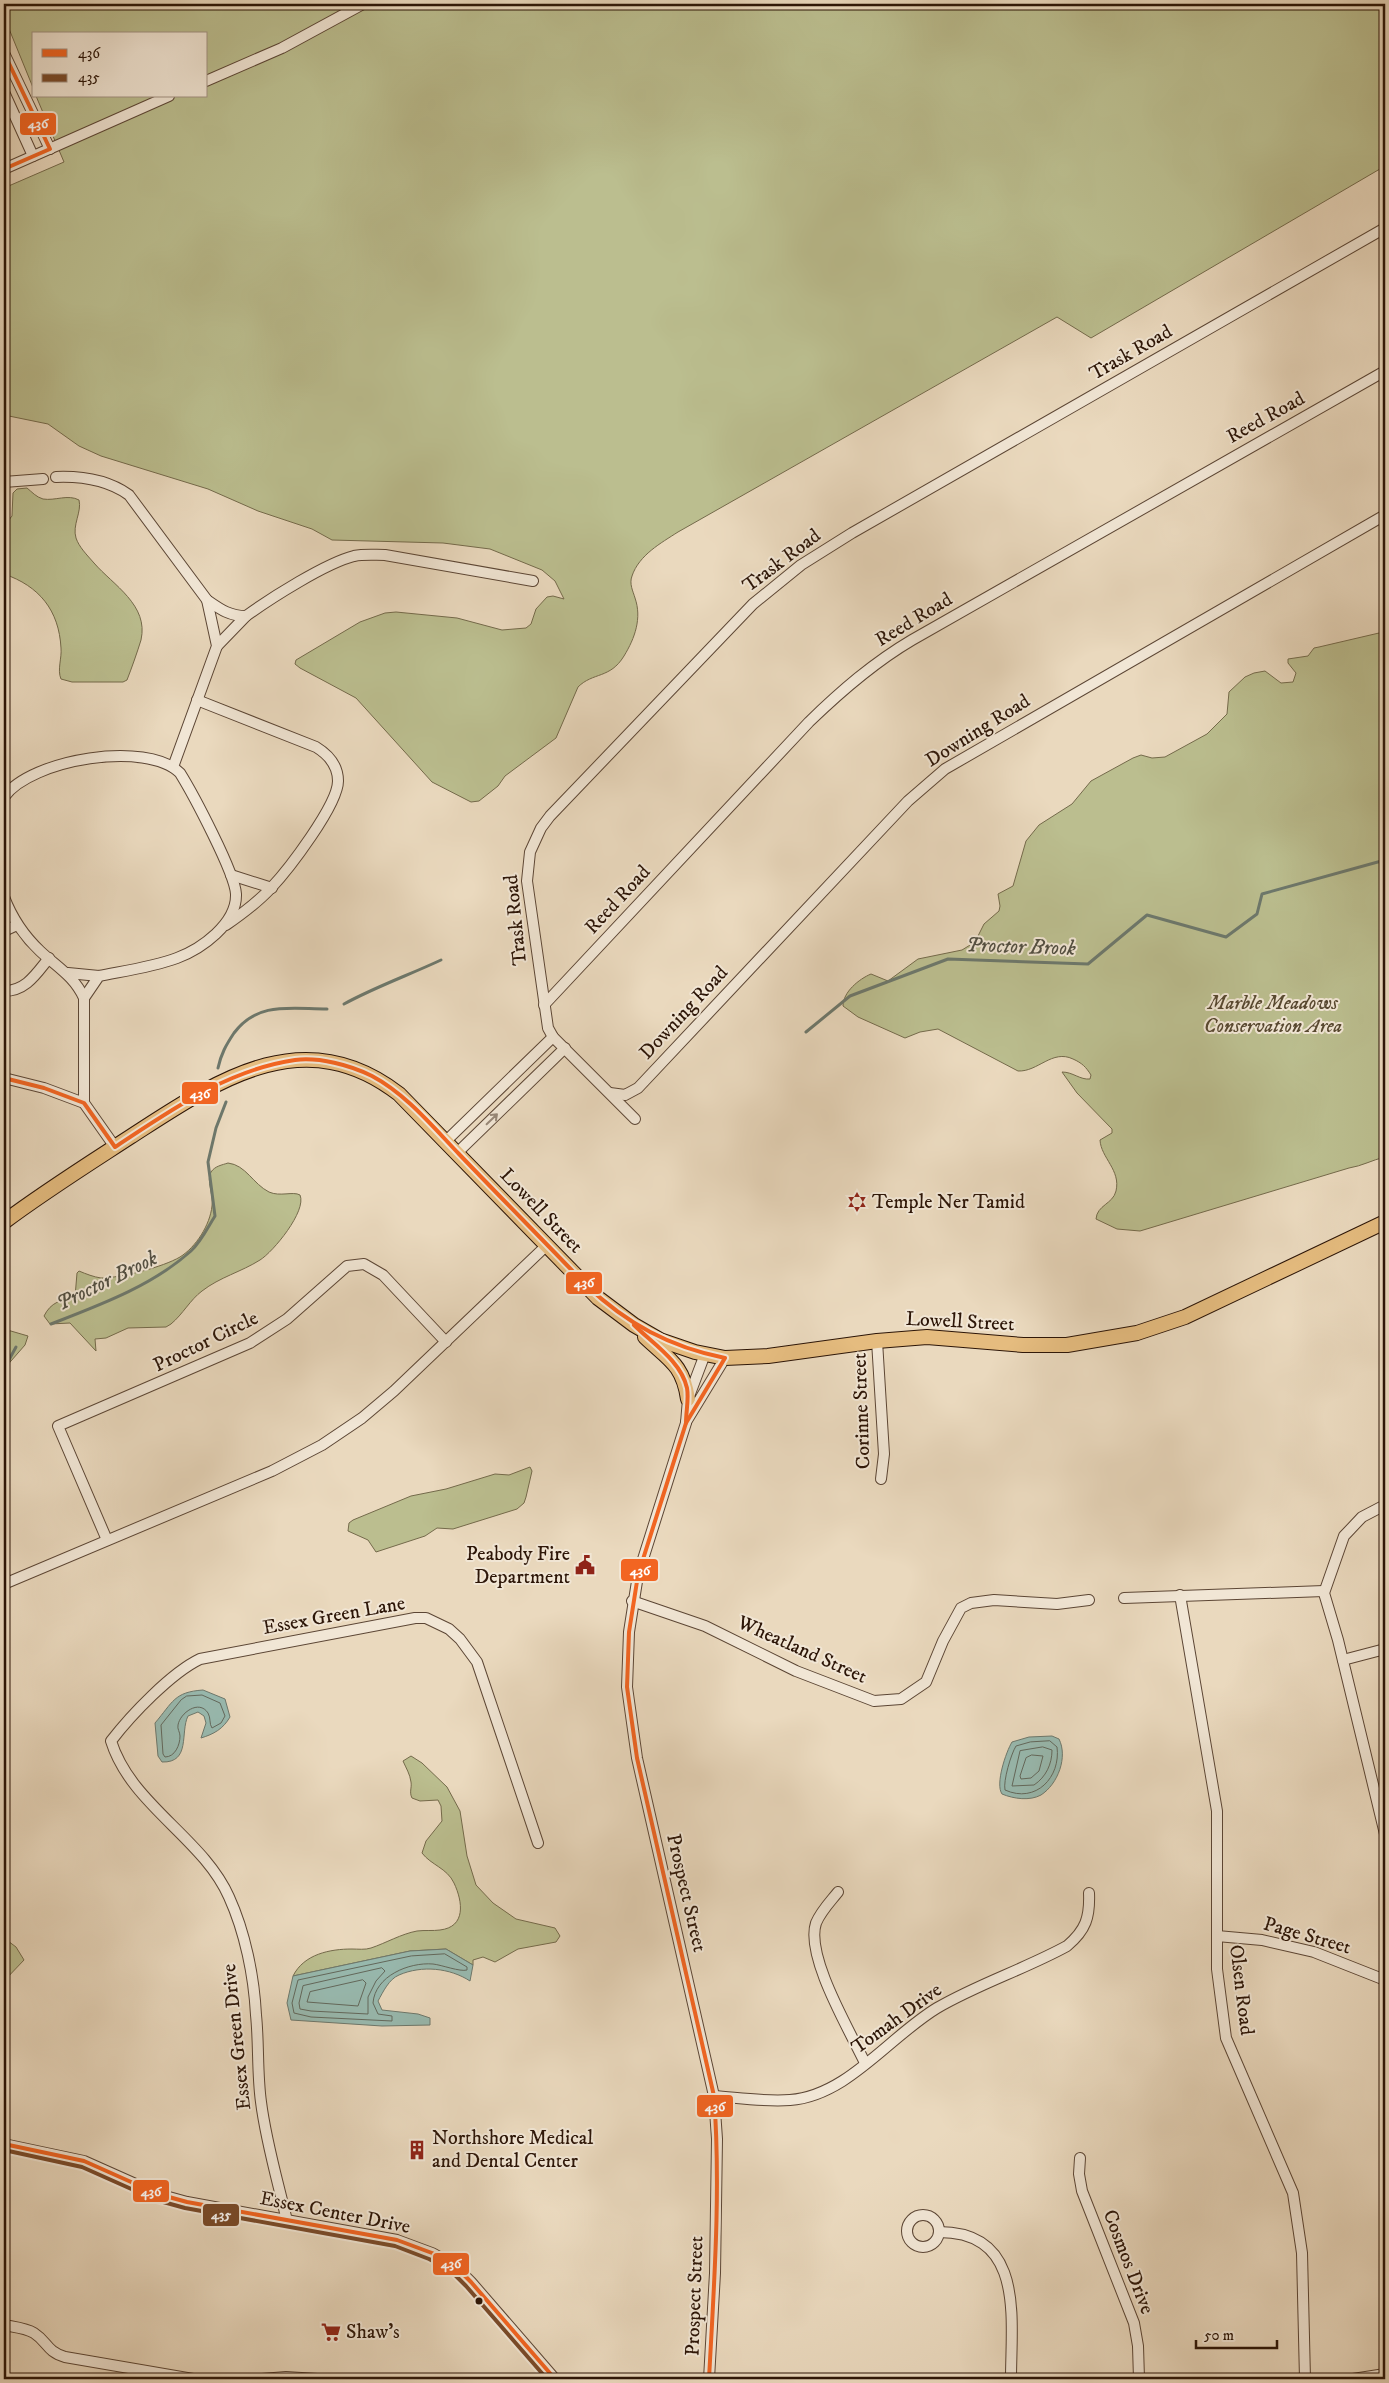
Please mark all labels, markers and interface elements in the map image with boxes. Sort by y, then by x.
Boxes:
legend [32,32,208,98]
text: 436 [78,44,101,63]
text: 435 [78,68,100,87]
line badge: 436 [19,112,57,136]
text: 436 [27,115,49,133]
street label: Trask Road [1085,319,1177,387]
street label: Reed Road [1223,386,1309,450]
street label: Trask Road [738,524,826,598]
street label: Reed Road [871,587,957,653]
street label: Downing Road [921,689,1035,773]
street label: Reed Road [580,860,656,940]
street label: Trask Road [499,873,533,967]
water label: Proctor Brook [966,932,1076,962]
street label: Downing Road [634,961,734,1065]
park label: Marble Meadows Conservation Area [1204,991,1342,1039]
line badge: 436 [181,1081,219,1105]
text: 436 [189,1085,211,1103]
one-way arrow [486,1113,498,1125]
street label: Lowell Street [494,1163,588,1259]
place label: Temple Ner Tamid [872,1190,1025,1215]
synagogue icon: Temple Ner Tamid [846,1191,868,1213]
water label: Proctor Brook [52,1245,162,1317]
line badge: 436 [565,1271,603,1295]
text: 436 [573,1274,595,1292]
street label: Proctor Circle [149,1306,263,1378]
street label: Lowell Street [905,1307,1015,1337]
street label: Corinne Street [847,1352,877,1470]
place label: Peabody Fire Department [466,1542,570,1590]
public building icon: Peabody Fire Department [574,1554,596,1576]
line badge: 436 [620,1558,659,1582]
text: 436 [629,1562,651,1580]
street label: Essex Green Lane [261,1591,407,1641]
street label: Wheatland Street [733,1610,871,1690]
street label: Prospect Street [660,1832,712,1954]
street label: Page Street [1260,1912,1354,1960]
street label: Olsen Road [1223,1943,1259,2037]
street label: Essex Green Drive [217,1963,257,2111]
street label: Tomah Drive [847,1978,947,2060]
line badge: 436 [696,2094,734,2118]
text: 436 [704,2098,726,2116]
place label: Northshore Medical and Dental Center [432,2126,593,2174]
building icon: Northshore Medical and Dental Center [406,2139,428,2161]
line badge: 436 [132,2179,170,2203]
text: 436 [140,2183,162,2201]
street label: Essex Center Drive [258,2186,412,2240]
line badge: 435 [202,2203,240,2227]
text: 435 [210,2206,231,2224]
street label: Cosmos Drive [1097,2206,1159,2318]
street label: Prospect Street [680,2235,710,2357]
line badge: 436 [432,2252,470,2276]
text: 436 [440,2255,462,2273]
unlabelled marker [474,2296,484,2306]
scale bar [1196,2318,1278,2350]
place label: Shaw's [346,2320,400,2345]
supermarket icon: Shaw's [320,2321,342,2343]
text: 50 m [1204,2326,1234,2345]

